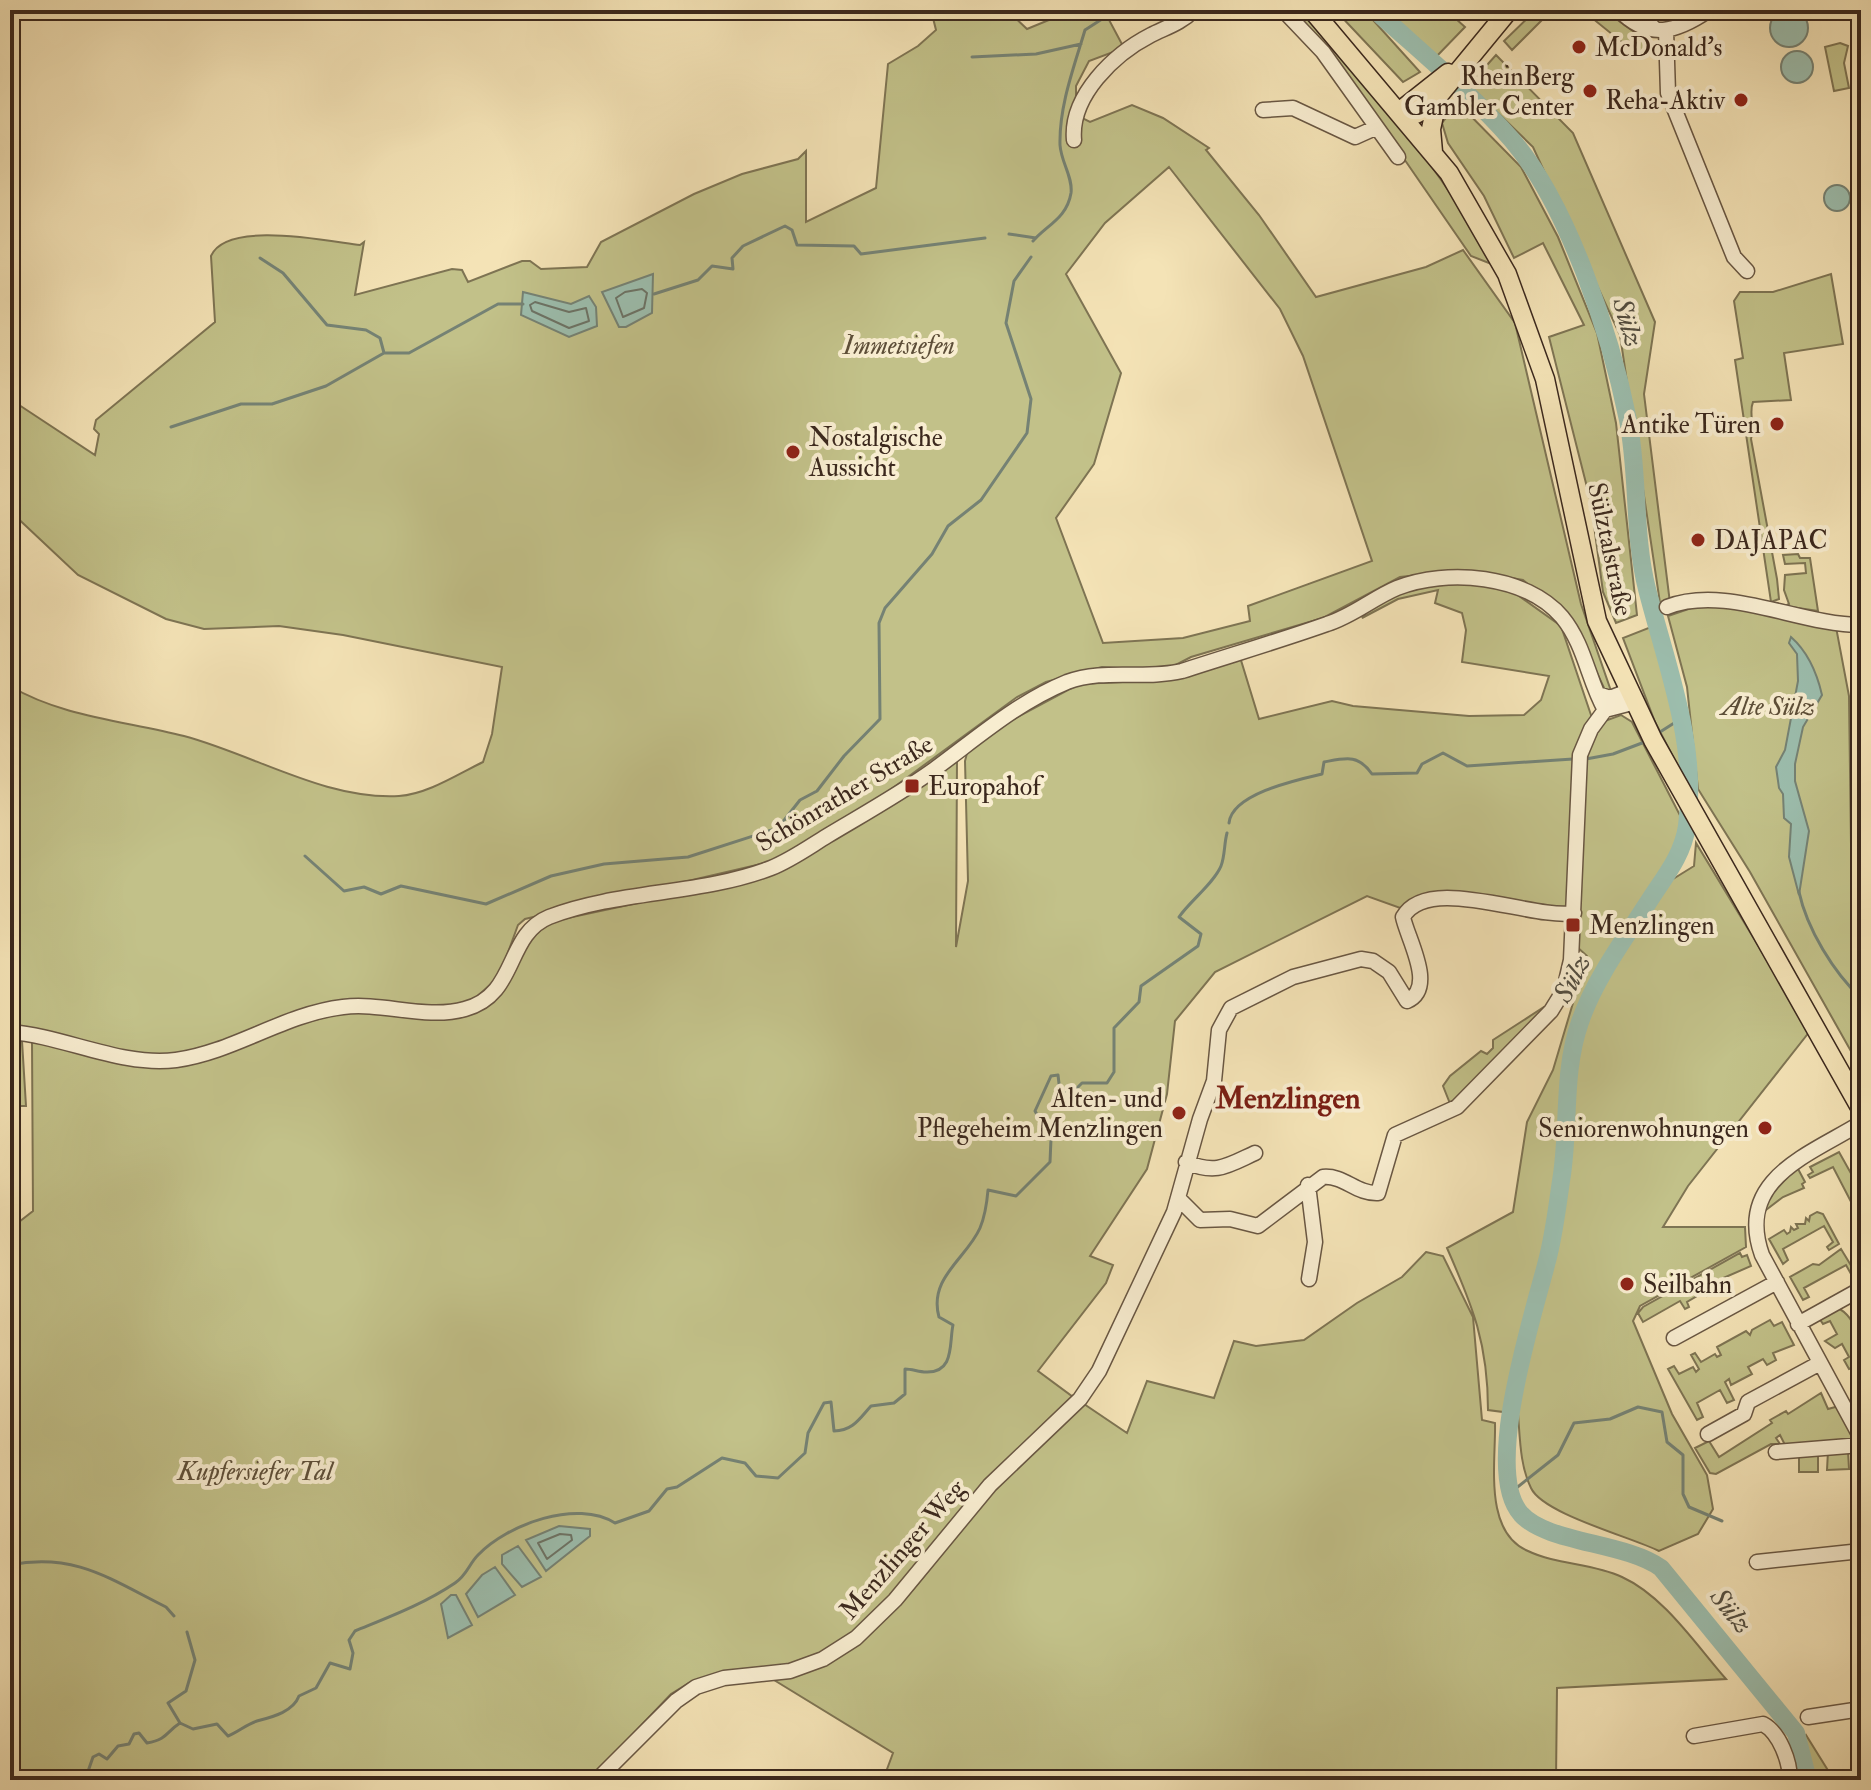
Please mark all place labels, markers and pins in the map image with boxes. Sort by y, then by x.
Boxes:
place label: McDonald's [1595,32,1722,64]
marker: McDonald's [1570,38,1588,56]
place label: RheinBerg Gambler Center [1404,61,1575,123]
marker: RheinBerg Gambler Center [1581,82,1599,100]
place label: Reha-Aktiv [1605,85,1726,117]
marker: Reha-Aktiv [1732,91,1750,109]
place label: Antike Türen [1620,409,1761,441]
marker: Antike Türen [1768,415,1786,433]
place label: Nostalgische Aussicht [808,422,943,484]
marker: Nostalgische Aussicht [784,443,802,461]
place label: DAJAPAC [1714,525,1827,557]
marker: DAJAPAC [1689,531,1707,549]
place label: Europahof [928,771,1044,804]
marker: Europahof [903,777,921,795]
place label: Menzlingen [1589,910,1715,942]
marker: Menzlingen [1564,916,1582,934]
place label: Alten- und Pflegeheim Menzlingen [917,1083,1163,1145]
marker: Alten- und Pflegeheim Menzlingen [1170,1104,1188,1122]
place label: Seniorenwohnungen [1538,1113,1749,1145]
marker: Seniorenwohnungen [1756,1119,1774,1137]
place label: Seilbahn [1643,1269,1732,1301]
marker: Seilbahn [1618,1275,1636,1293]

